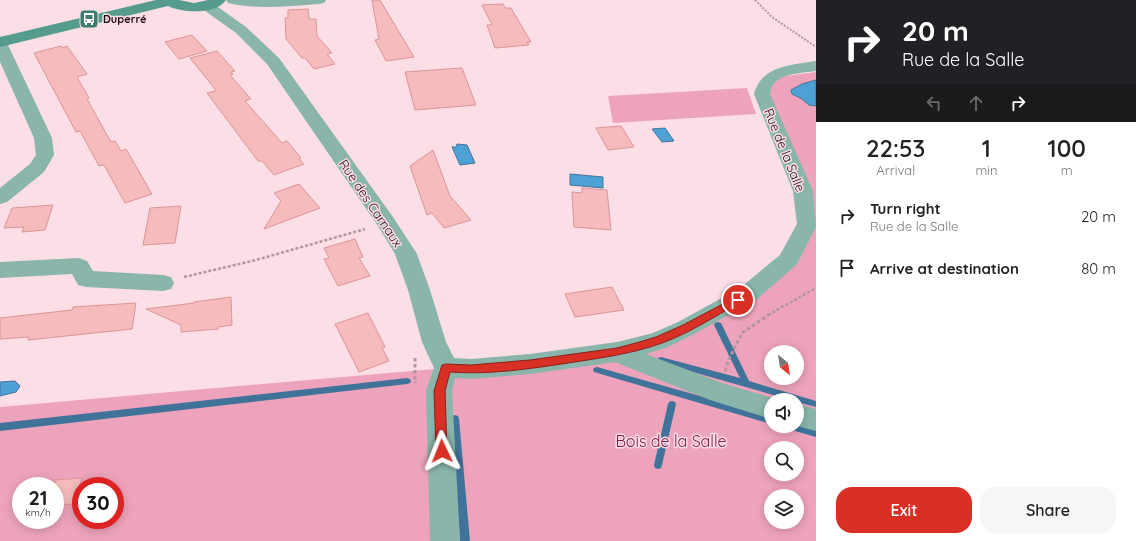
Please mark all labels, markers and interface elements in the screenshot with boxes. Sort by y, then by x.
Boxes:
bus stop icon: Duperré [78,8,100,30]
place label: Duperré [103,12,147,26]
text: 20 m [902,13,969,48]
icon: right [836,16,888,68]
text: Rue de la Salle [902,48,1024,71]
icon: left [923,92,945,114]
icon: ahead [965,92,987,114]
icon: right [1007,92,1029,114]
street label: Rue de la Salle [761,106,809,194]
text: 22:53 [866,133,925,163]
text: 1 [982,133,991,163]
text: 100 [1048,133,1086,163]
street label: Rue des Carnaux [336,156,406,250]
text: Arrival [876,162,915,178]
text: min [975,162,998,178]
text: m [1061,162,1073,178]
text: Turn right [870,199,941,218]
icon: right [836,205,858,227]
text: 20 m [1081,207,1116,226]
text: Rue de la Salle [870,218,958,234]
icon: arrive [836,257,858,279]
text: Arrive at destination [870,259,1019,278]
text: 80 m [1081,259,1116,278]
pin [721,283,755,317]
icon: arrive [727,289,749,311]
north arrow [764,345,804,385]
map controls [764,345,804,529]
button: sound [764,393,804,433]
position arrow [421,430,463,472]
park label: Bois de la Salle [615,431,727,451]
button: search [764,441,804,481]
speed limit sign: 30 [72,477,124,529]
text: 21 [28,485,48,510]
button: Exit [836,487,972,533]
button: Share [980,487,1116,533]
button: layers [764,489,804,529]
text: km/h [25,506,51,519]

